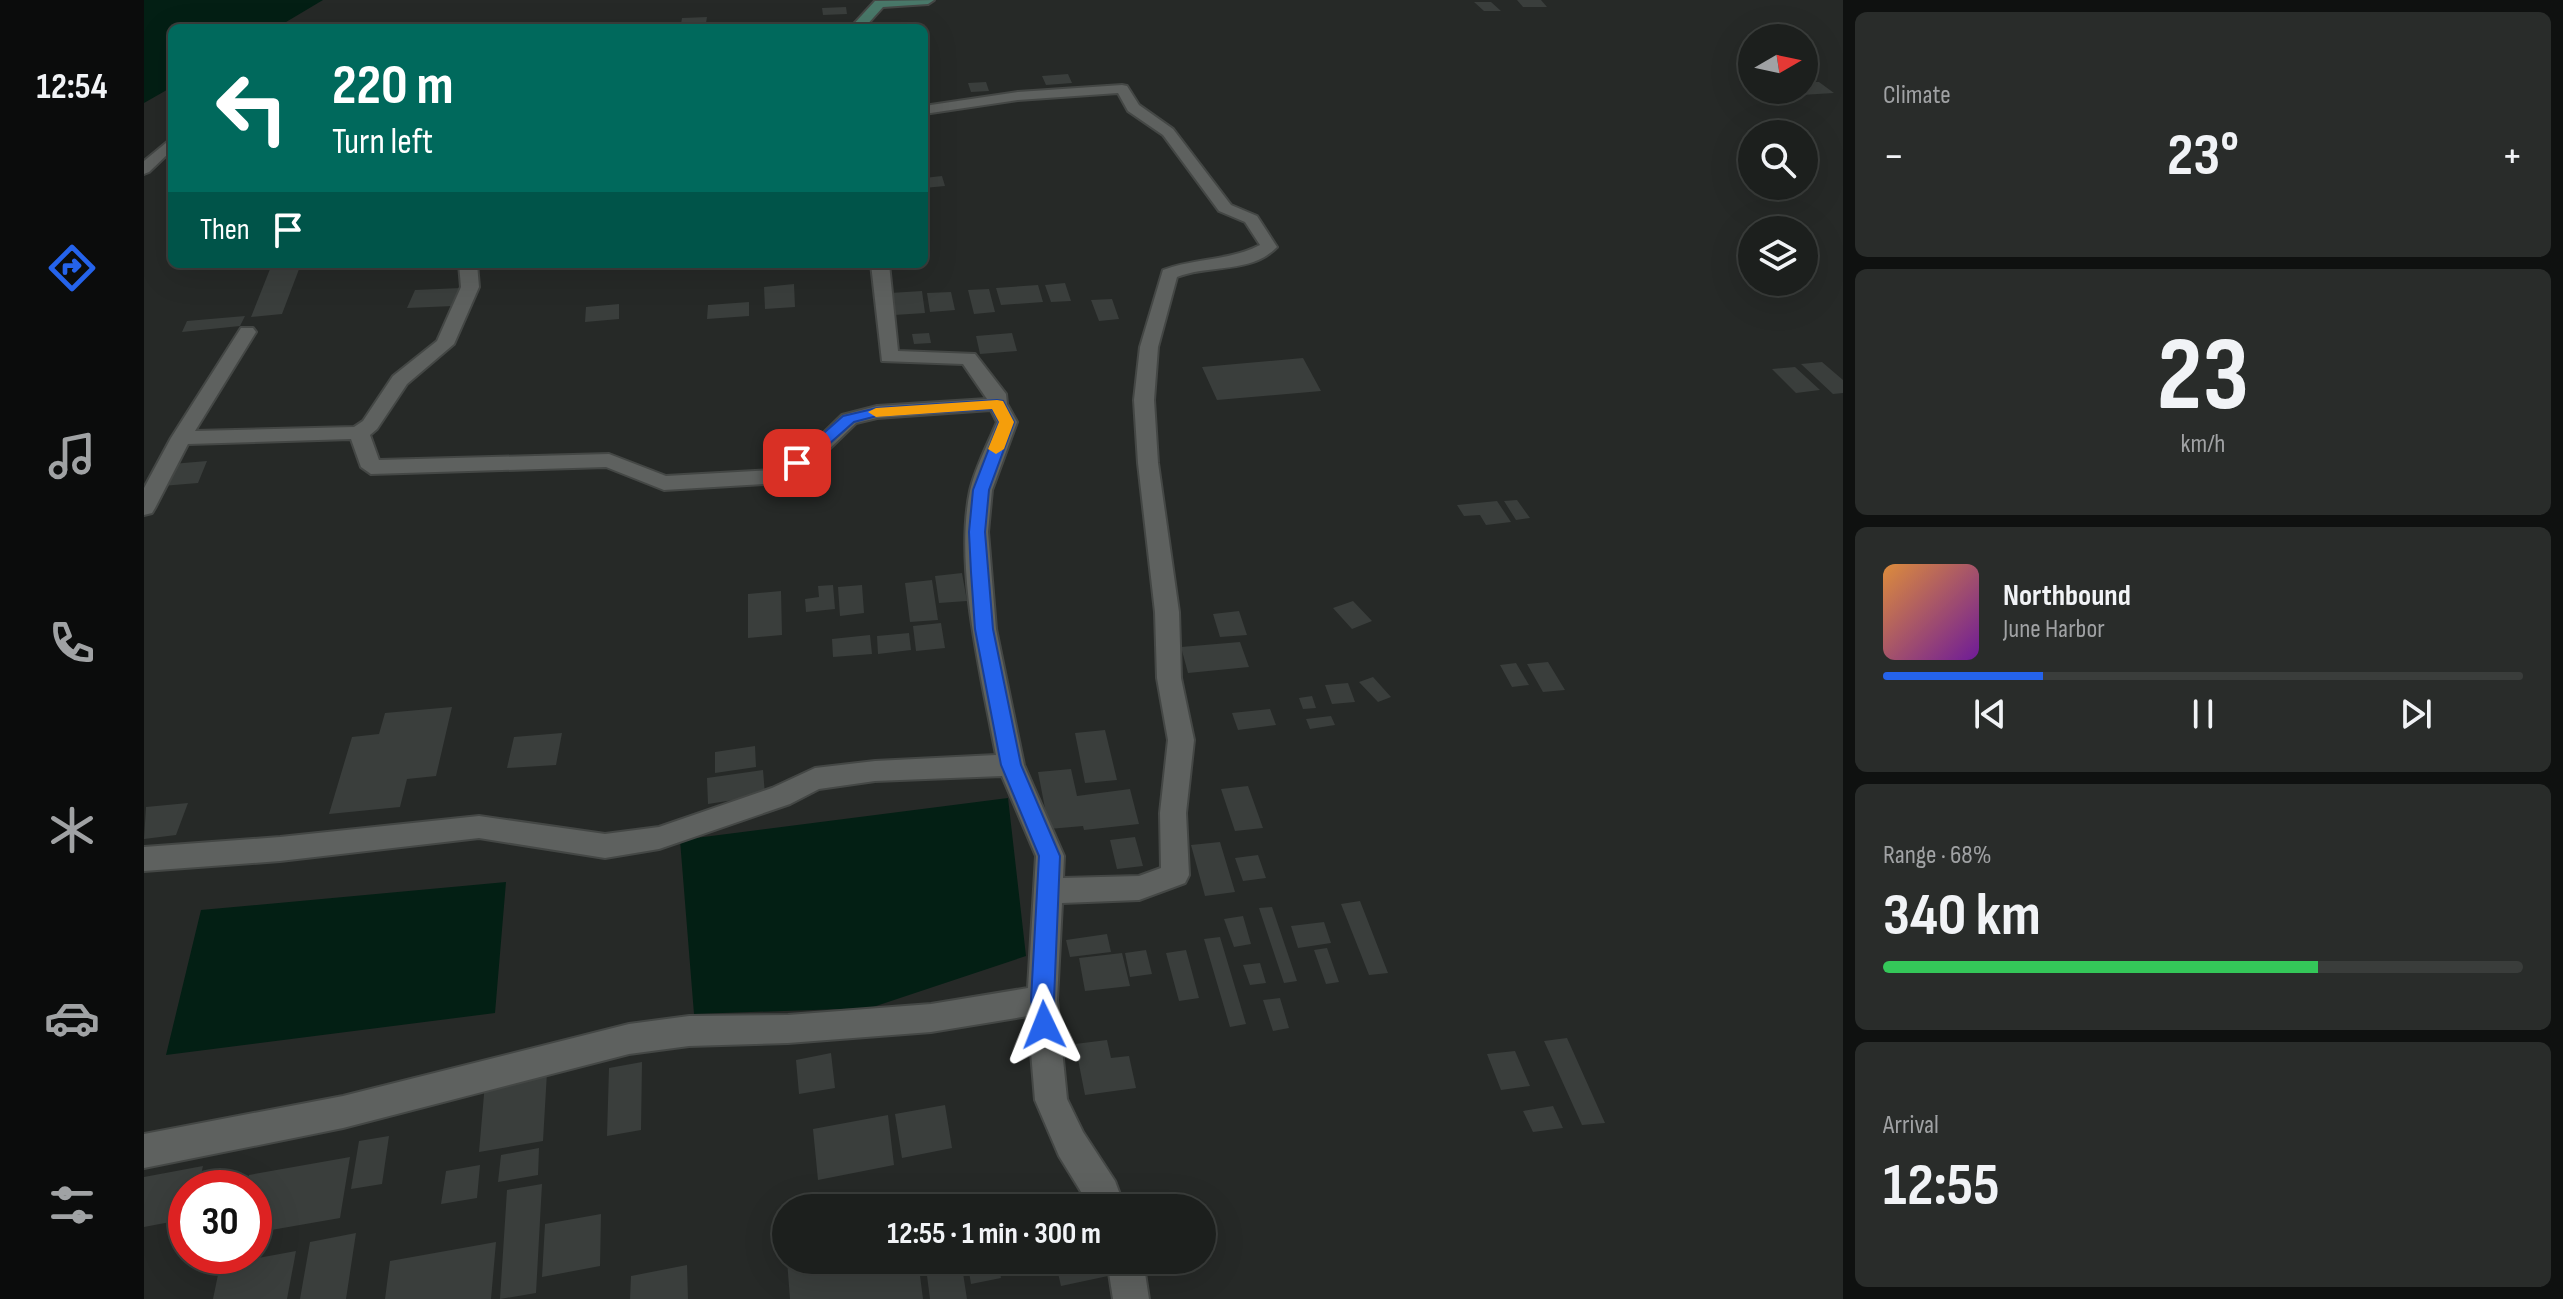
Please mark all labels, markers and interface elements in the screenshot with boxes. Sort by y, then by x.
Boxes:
north arrow [1738,24,1818,104]
map controls [1738,24,1818,296]
text: 220 m [332,53,454,120]
icon: left [200,56,304,160]
text: 12:54 [37,66,107,109]
text: Climate [1883,80,1951,111]
button: search [1738,120,1818,200]
text: 23° [2167,120,2239,192]
text: Turn left [332,121,433,164]
text: − [1883,130,1905,183]
text: + [2501,130,2523,183]
icon: arrive [266,208,310,252]
text: Then [200,212,250,248]
button: layers [1738,216,1818,296]
icon: directions [44,240,100,296]
text: 23 [2157,314,2249,439]
icon: music [44,428,100,484]
pin [763,429,831,497]
text: km/h [2181,429,2225,460]
icon: arrive [775,441,819,485]
text: Northbound [2003,578,2131,614]
text: June Harbor [2003,614,2105,645]
icon: phone [44,615,100,671]
icon: previous [1968,692,2012,736]
icon: pause [2181,692,2225,736]
icon: next [2394,692,2438,736]
icon: climate [44,802,100,858]
text: Range · 68% [1883,840,1992,871]
text: 340 km [1883,880,2041,952]
position arrow [1002,983,1086,1067]
icon: car [44,990,100,1046]
text: Arrival [1883,1110,1939,1141]
text: 12:55 [1883,1150,2000,1222]
speed limit sign: 30 [168,1170,272,1274]
icon: filters [44,1177,100,1233]
text: 12:55 · 1 min · 300 m [887,1216,1101,1252]

